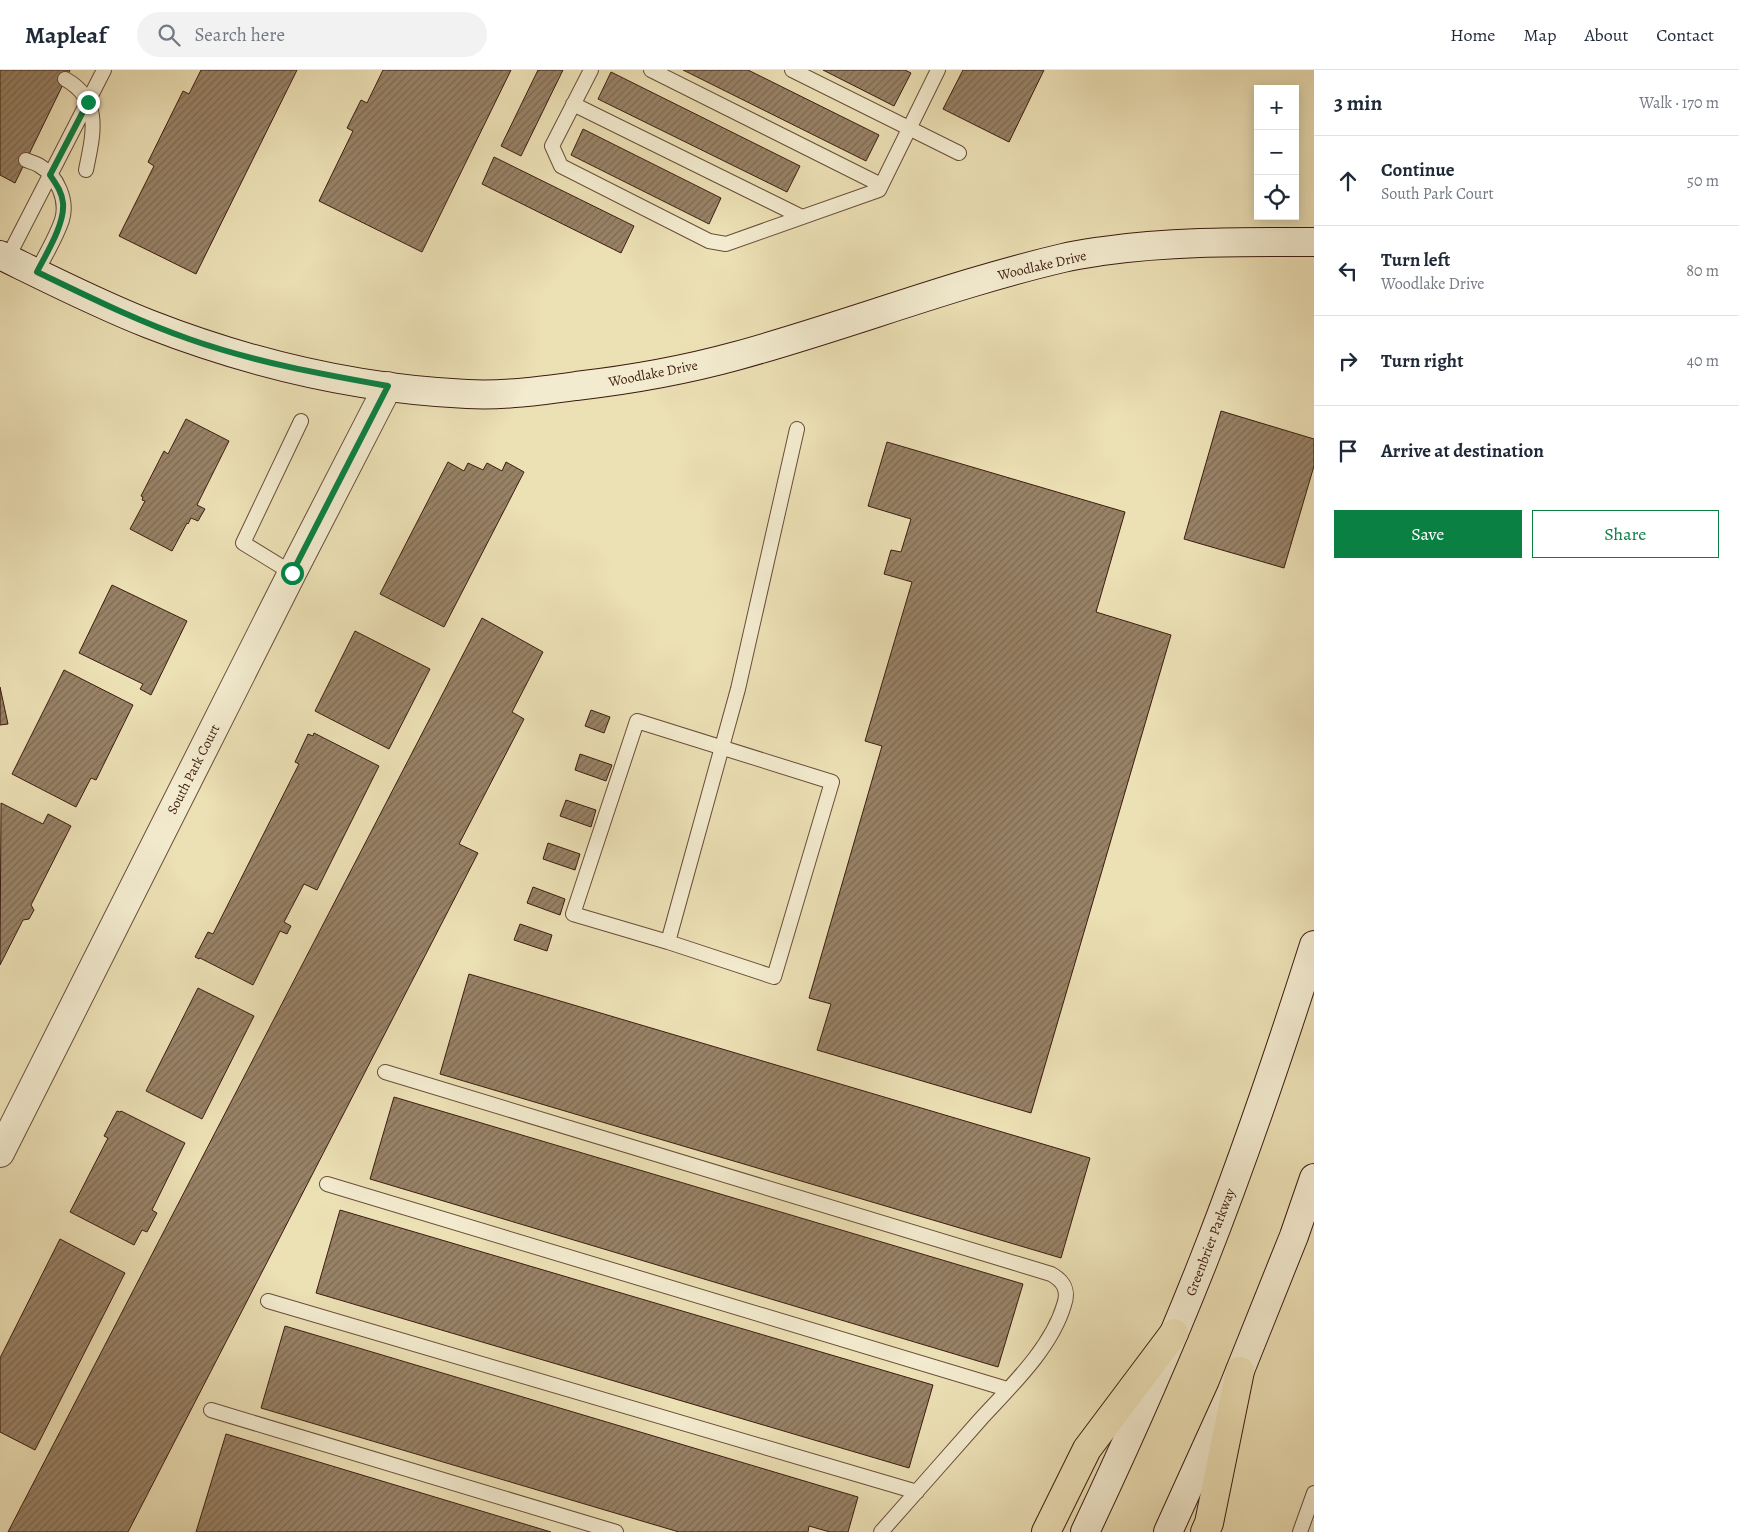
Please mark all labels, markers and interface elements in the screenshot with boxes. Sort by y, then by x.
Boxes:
search box [137,12,487,57]
text: Mapleaf [25,19,107,51]
icon: search [155,21,183,49]
text: Search here [195,22,285,48]
text: Home [1450,23,1495,47]
text: Map [1523,23,1556,47]
text: About [1584,23,1628,47]
text: Contact [1656,23,1714,47]
map controls [1254,85,1299,220]
button: + [1254,85,1299,130]
text: 3 min [1334,89,1382,117]
route end [77,91,100,114]
text: Walk · 170 m [1639,92,1719,114]
button: − [1254,130,1299,175]
text: Continue [1381,157,1455,183]
icon: ahead [1334,167,1362,195]
text: 50 m [1687,170,1719,192]
button: locate [1254,175,1299,220]
text: South Park Court [1381,183,1494,205]
street label: Woodlake Drive [995,246,1088,285]
text: Turn left [1381,247,1450,273]
icon: left [1334,257,1362,285]
text: 80 m [1686,260,1719,282]
text: Woodlake Drive [1381,273,1485,295]
icon: right [1334,347,1362,375]
text: Turn right [1381,348,1463,374]
text: 40 m [1687,350,1719,372]
street label: Woodlake Drive [606,356,699,392]
icon: arrive [1334,437,1362,465]
text: Arrive at destination [1381,438,1544,464]
button: Save [1334,510,1522,558]
button: Share [1532,510,1719,558]
route start [281,562,304,585]
street label: South Park Court [163,721,224,817]
street label: Greenbrier Parkway [1181,1185,1240,1299]

